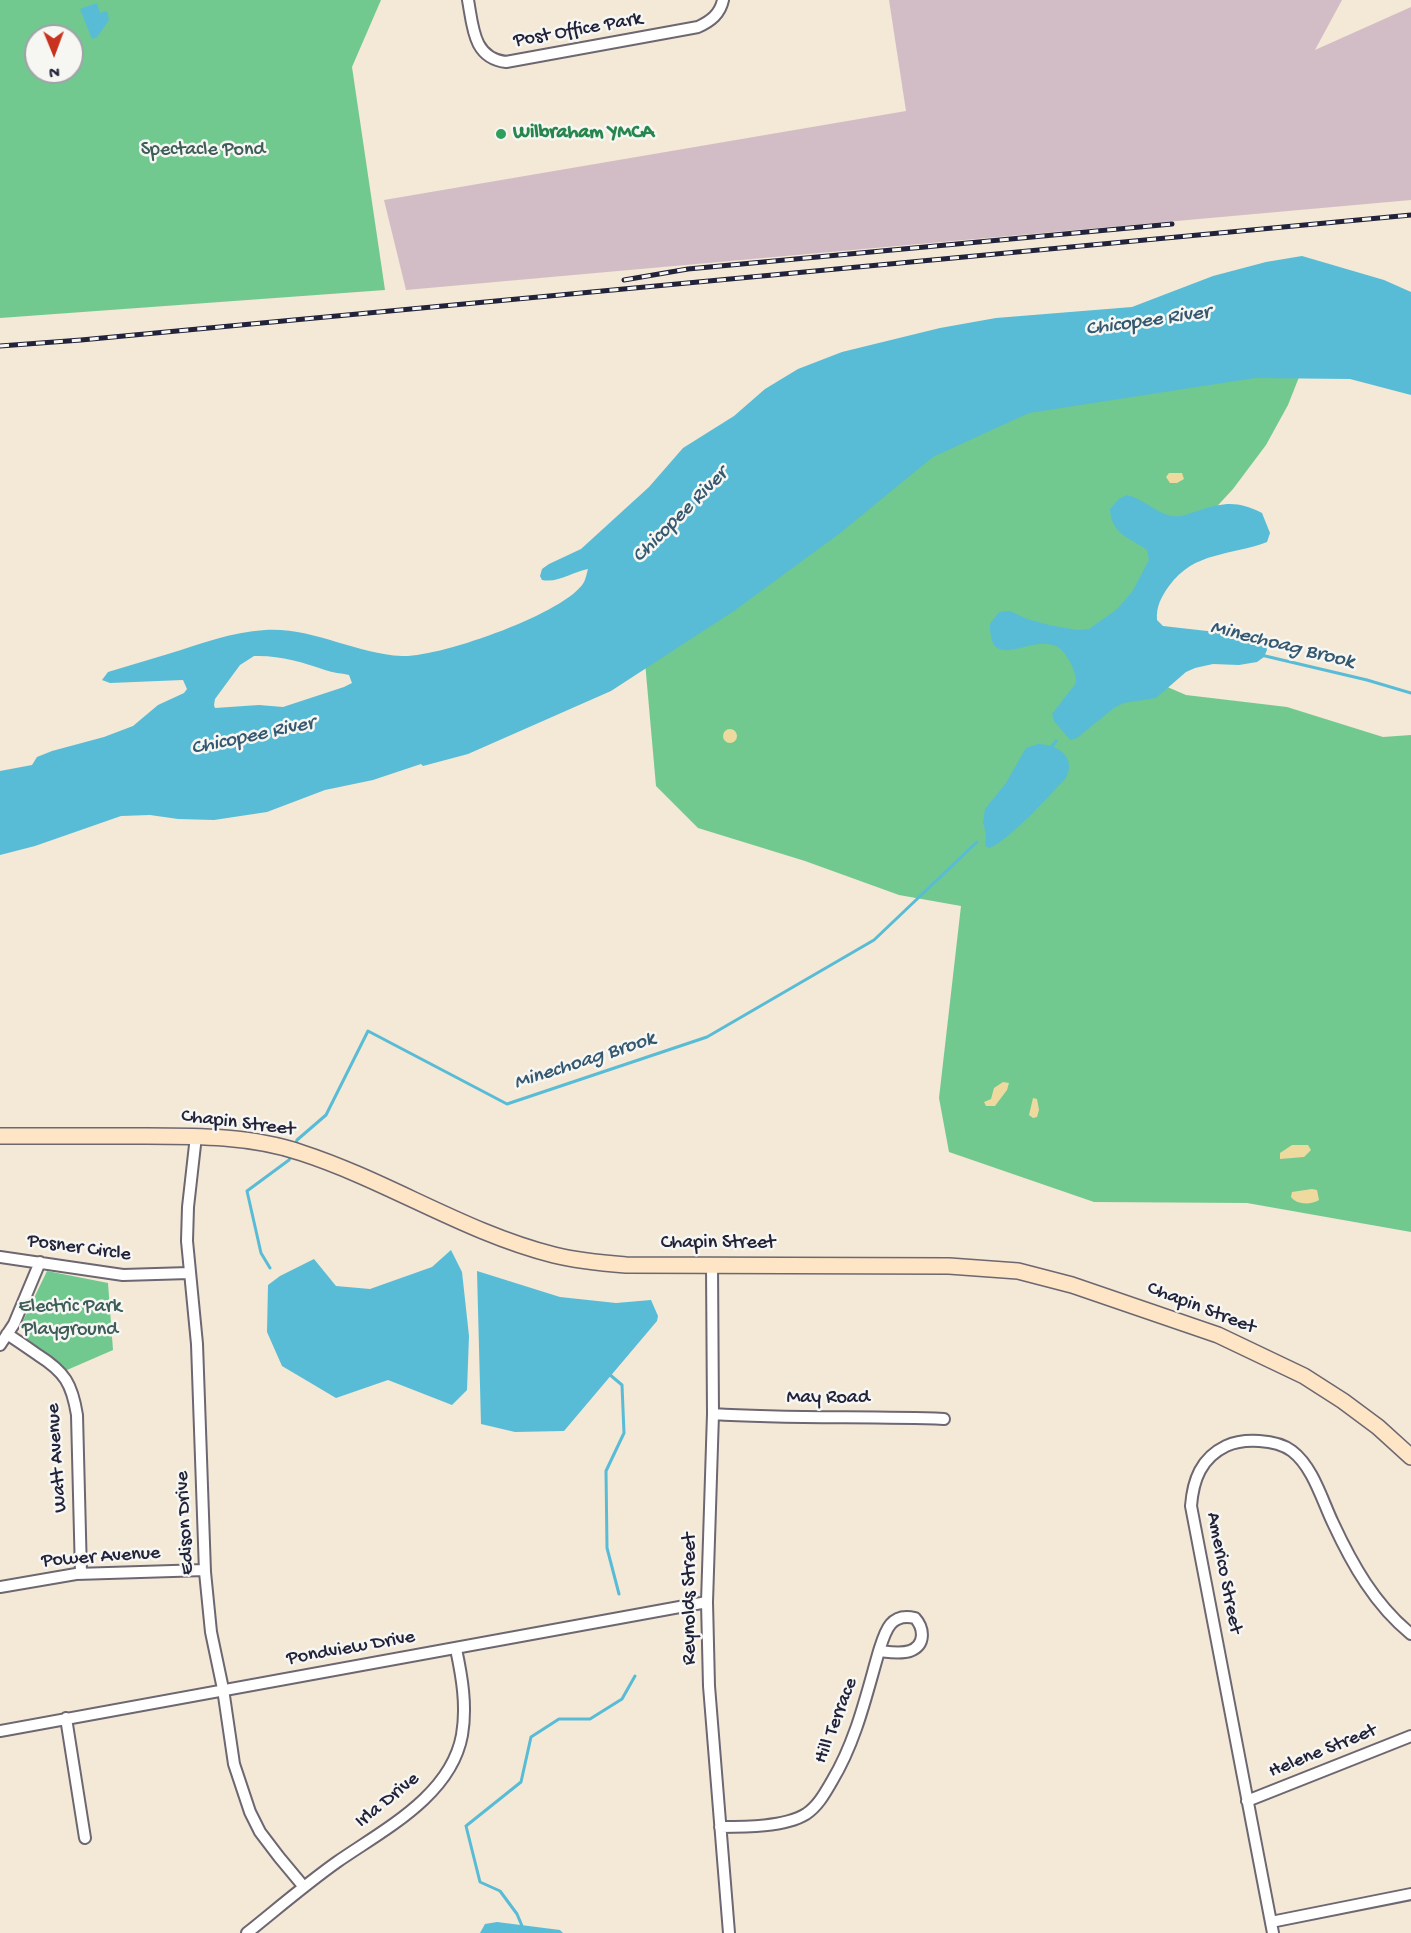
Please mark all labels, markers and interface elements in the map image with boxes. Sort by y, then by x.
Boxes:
street label: Post Office Park [512,8,644,54]
north arrow [24,24,84,84]
text: N [49,61,60,80]
place label: Wilbraham YMCA [513,122,654,146]
marker: Wilbraham YMCA [494,127,508,141]
park label: Spectacle Pond [141,139,265,163]
water label: Chicopee River [1084,301,1212,343]
water label: Chicopee River [628,463,734,569]
water label: Minechoag Brook [1208,616,1356,676]
water label: Chicopee River [189,712,317,762]
water label: Minechoag Brook [511,1027,659,1097]
street label: Chapin Street [180,1105,296,1143]
street label: Posner Circle [26,1230,132,1268]
street label: Chapin Street [661,1232,775,1256]
street label: Chapin Street [1143,1277,1259,1341]
park label: Electric Park Playground [18,1296,122,1343]
street label: May Road [786,1387,870,1411]
street label: Watt Avenue [42,1403,74,1513]
street label: Edison Drive [171,1470,201,1576]
street label: Americo Street [1199,1510,1247,1636]
street label: Reynolds Street [679,1533,703,1665]
street label: Power Avenue [41,1542,161,1574]
street label: Pondview Drive [285,1626,417,1672]
street label: Hill Terrace [810,1675,864,1767]
street label: Helene Street [1265,1719,1381,1785]
street label: Irla Drive [351,1768,425,1834]

